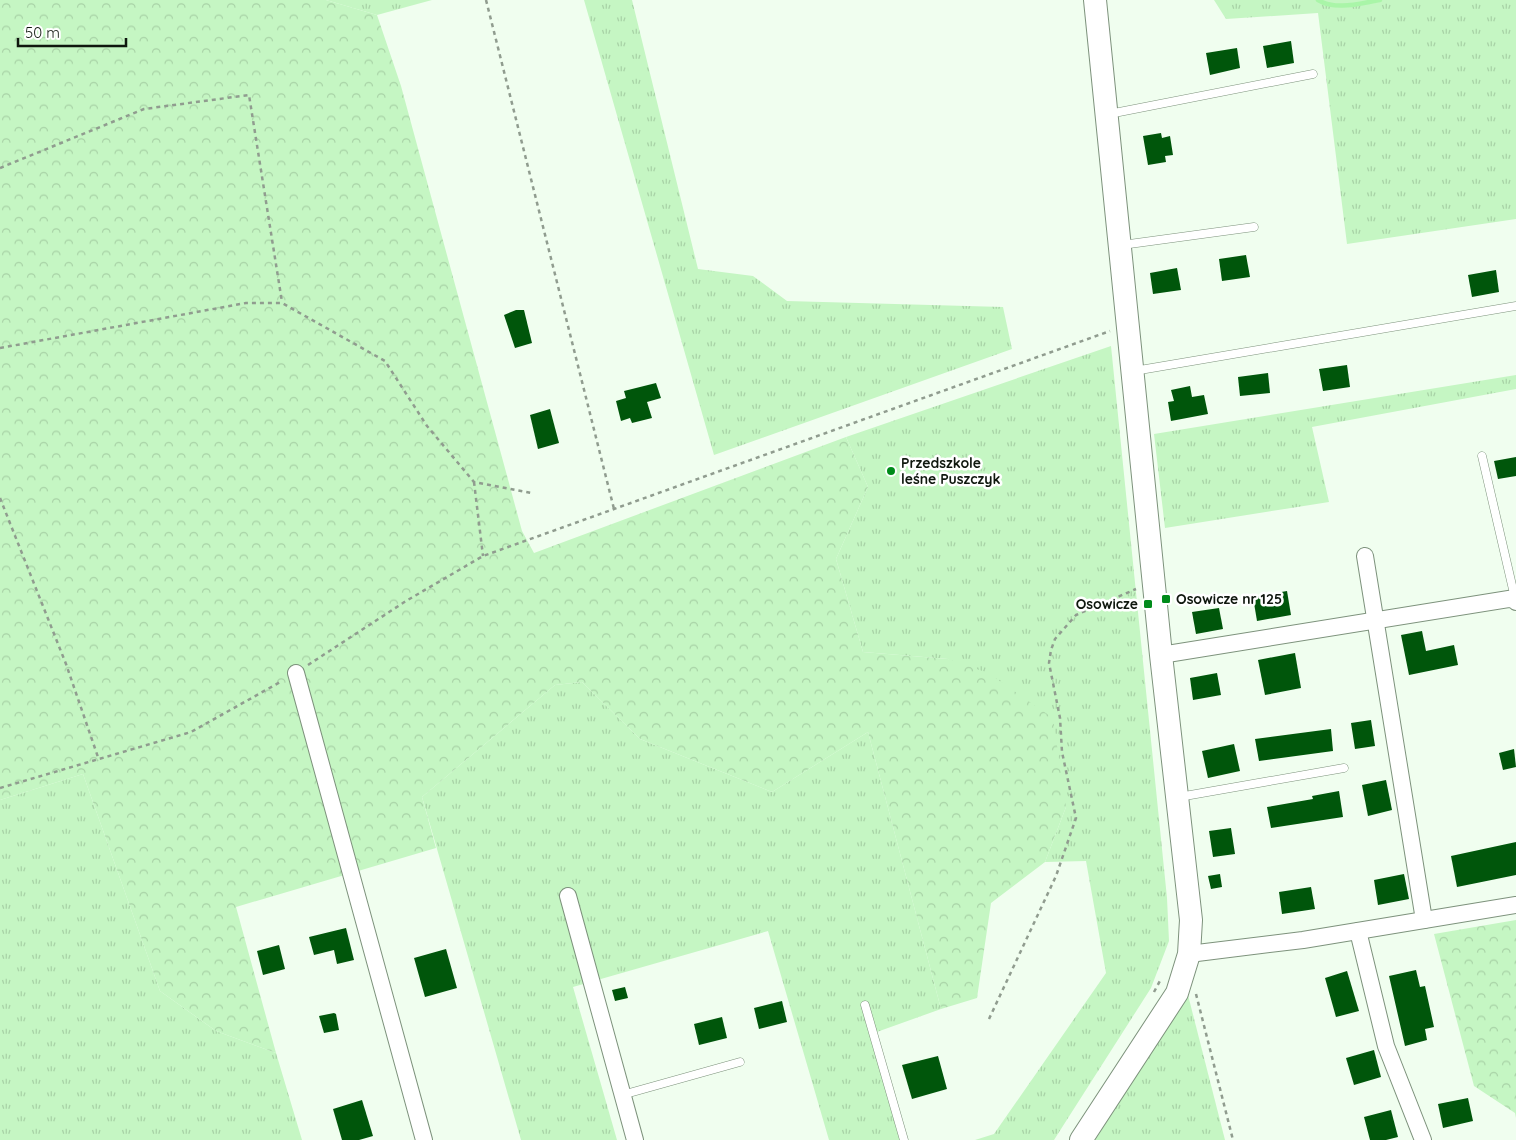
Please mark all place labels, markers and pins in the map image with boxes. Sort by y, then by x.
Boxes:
place label: Przedszkole leśne Puszczyk [901,454,1000,488]
marker: Przedszkole leśne Puszczyk [885,465,897,477]
place label: Osowicze nr 125 [1176,590,1282,608]
marker: Osowicze nr 125 [1160,593,1172,605]
place label: Osowicze [1076,595,1138,613]
marker: Osowicze [1142,598,1154,610]

